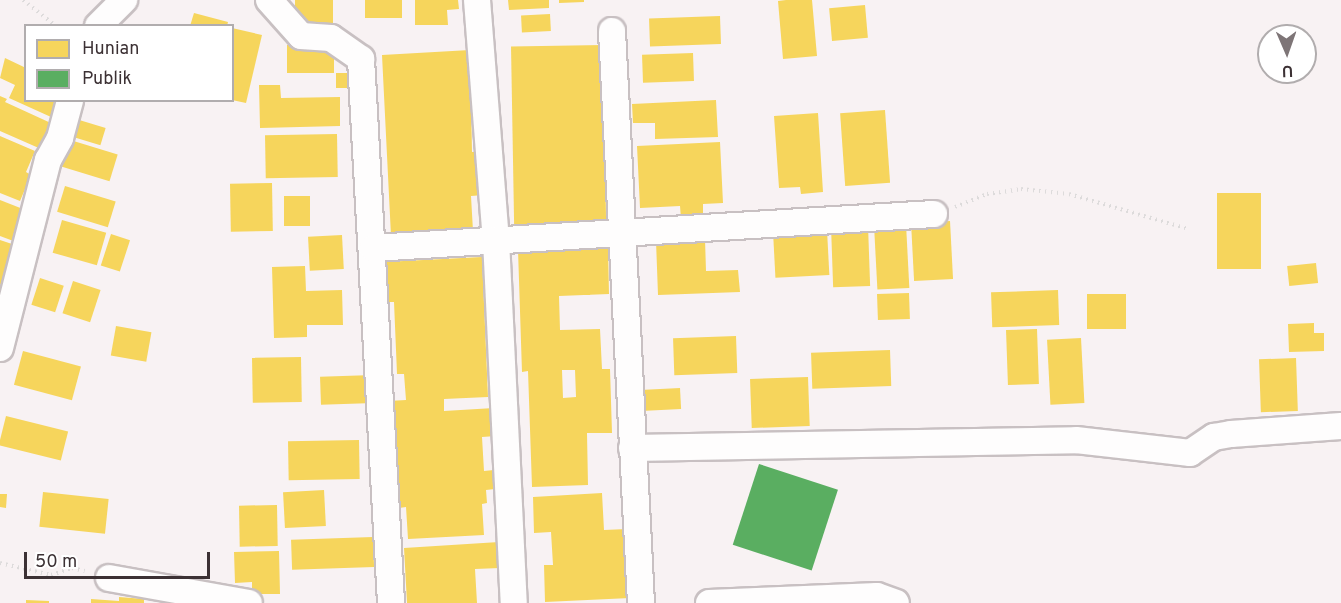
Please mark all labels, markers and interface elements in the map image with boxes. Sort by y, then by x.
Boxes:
legend [24,24,234,102]
north arrow [1257,24,1317,84]
text: Hunian [82,38,139,61]
text: U [1282,60,1294,80]
text: Publik [82,68,132,91]
scale bar [27,540,213,578]
text: 50 m [35,551,77,574]

